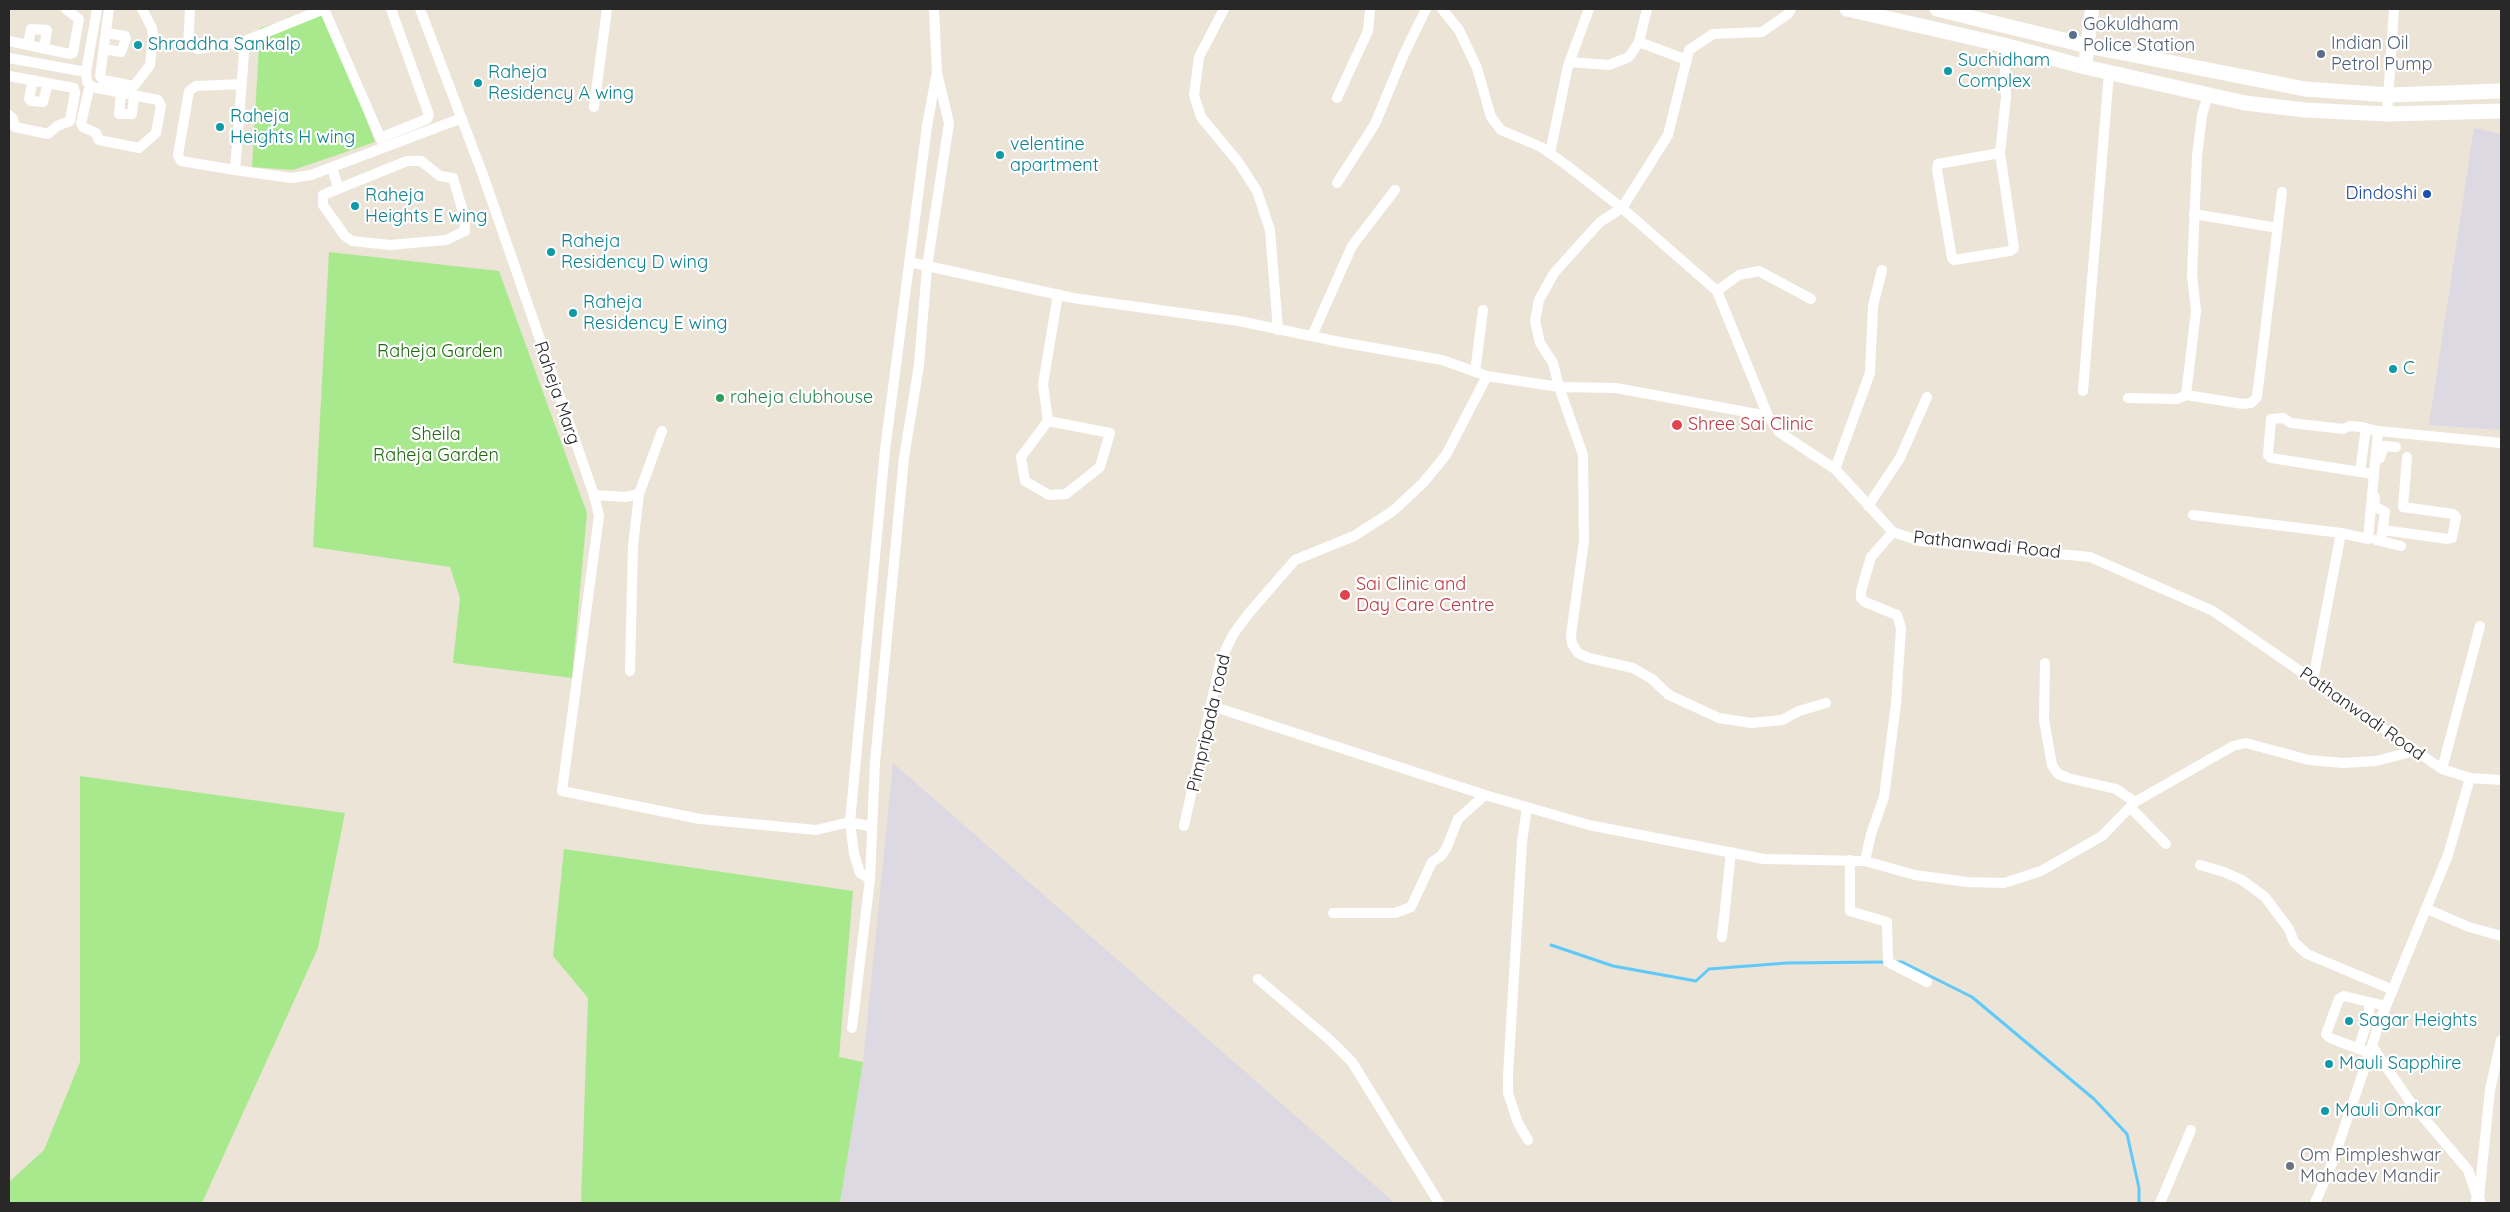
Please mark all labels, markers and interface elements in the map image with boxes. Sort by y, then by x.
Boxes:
place label: Gokuldham Police Station [2083,14,2195,56]
marker: Gokuldham Police Station [2067,29,2079,41]
place label: Indian Oil Petrol Pump [2331,33,2432,76]
place label: Shraddha Sankalp [148,34,301,56]
marker: Shraddha Sankalp [132,39,144,51]
marker: Indian Oil Petrol Pump [2315,48,2327,60]
place label: Suchidham Complex [1958,50,2050,92]
place label: Raheja Residency A wing [488,62,634,104]
marker: Suchidham Complex [1942,65,1954,77]
marker: Raheja Residency A wing [472,77,484,89]
place label: Raheja Heights H wing [230,106,355,148]
marker: Raheja Heights H wing [214,121,226,133]
place label: velentine apartment [1010,134,1099,176]
marker: velentine apartment [994,149,1006,161]
place label: Dindoshi [2346,183,2417,205]
place label: Raheja Heights E wing [365,185,487,228]
marker: Dindoshi [2421,188,2433,200]
marker: Raheja Heights E wing [349,200,361,212]
place label: Raheja Residency D wing [561,231,708,274]
marker: Raheja Residency D wing [545,246,557,258]
place label: Raheja Residency E wing [583,292,728,334]
marker: Raheja Residency E wing [567,307,579,319]
street label: Raheja Marg [529,339,585,447]
park label: Raheja Garden [377,341,503,363]
place label: C [2403,358,2415,380]
marker: C [2387,363,2399,375]
place label: raheja clubhouse [730,387,873,409]
marker: raheja clubhouse [714,392,726,404]
place label: Shree Sai Clinic [1688,414,1813,436]
marker: Shree Sai Clinic [1670,418,1684,432]
park label: Sheila Raheja Garden [373,424,499,466]
street label: Pathanwadi Road [1912,527,2062,563]
place label: Sai Clinic and Day Care Centre [1356,574,1494,616]
marker: Sai Clinic and Day Care Centre [1338,588,1352,602]
street label: Pimpripada road [1183,652,1235,794]
street label: Pathanwadi Road [2295,663,2429,765]
place label: Sagar Heights [2359,1010,2477,1032]
marker: Sagar Heights [2343,1015,2355,1027]
place label: Mauli Sapphire [2339,1053,2461,1075]
marker: Mauli Sapphire [2323,1058,2335,1070]
place label: Mauli Omkar [2335,1100,2441,1122]
marker: Mauli Omkar [2319,1105,2331,1117]
place label: Om Pimpleshwar Mahadev Mandir [2300,1145,2441,1188]
marker: Om Pimpleshwar Mahadev Mandir [2284,1160,2296,1172]

